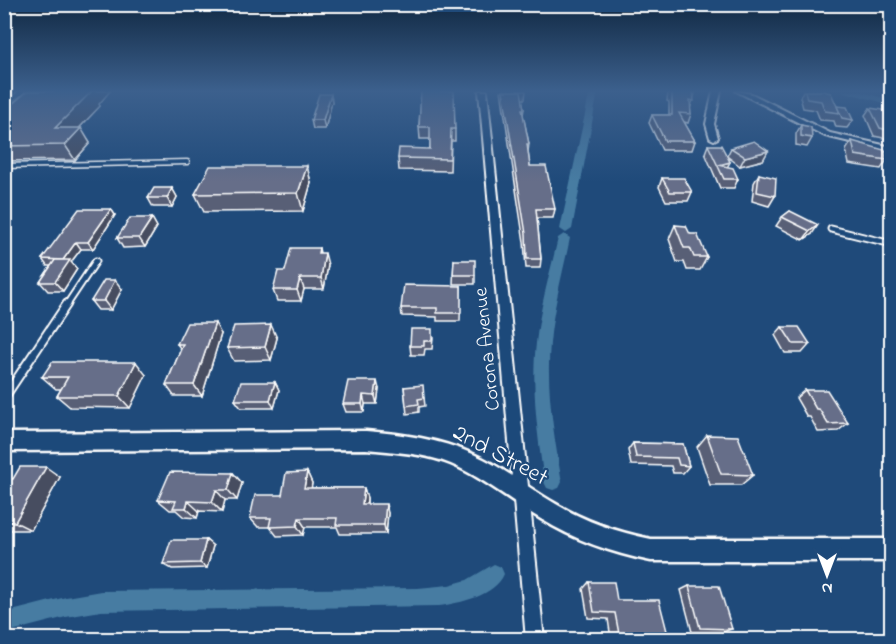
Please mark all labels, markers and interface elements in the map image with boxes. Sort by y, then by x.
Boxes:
street label: Corona Avenue [467,286,509,412]
street label: 2nd Street [446,416,554,496]
north arrow [797,545,857,605]
text: N [821,576,832,600]

